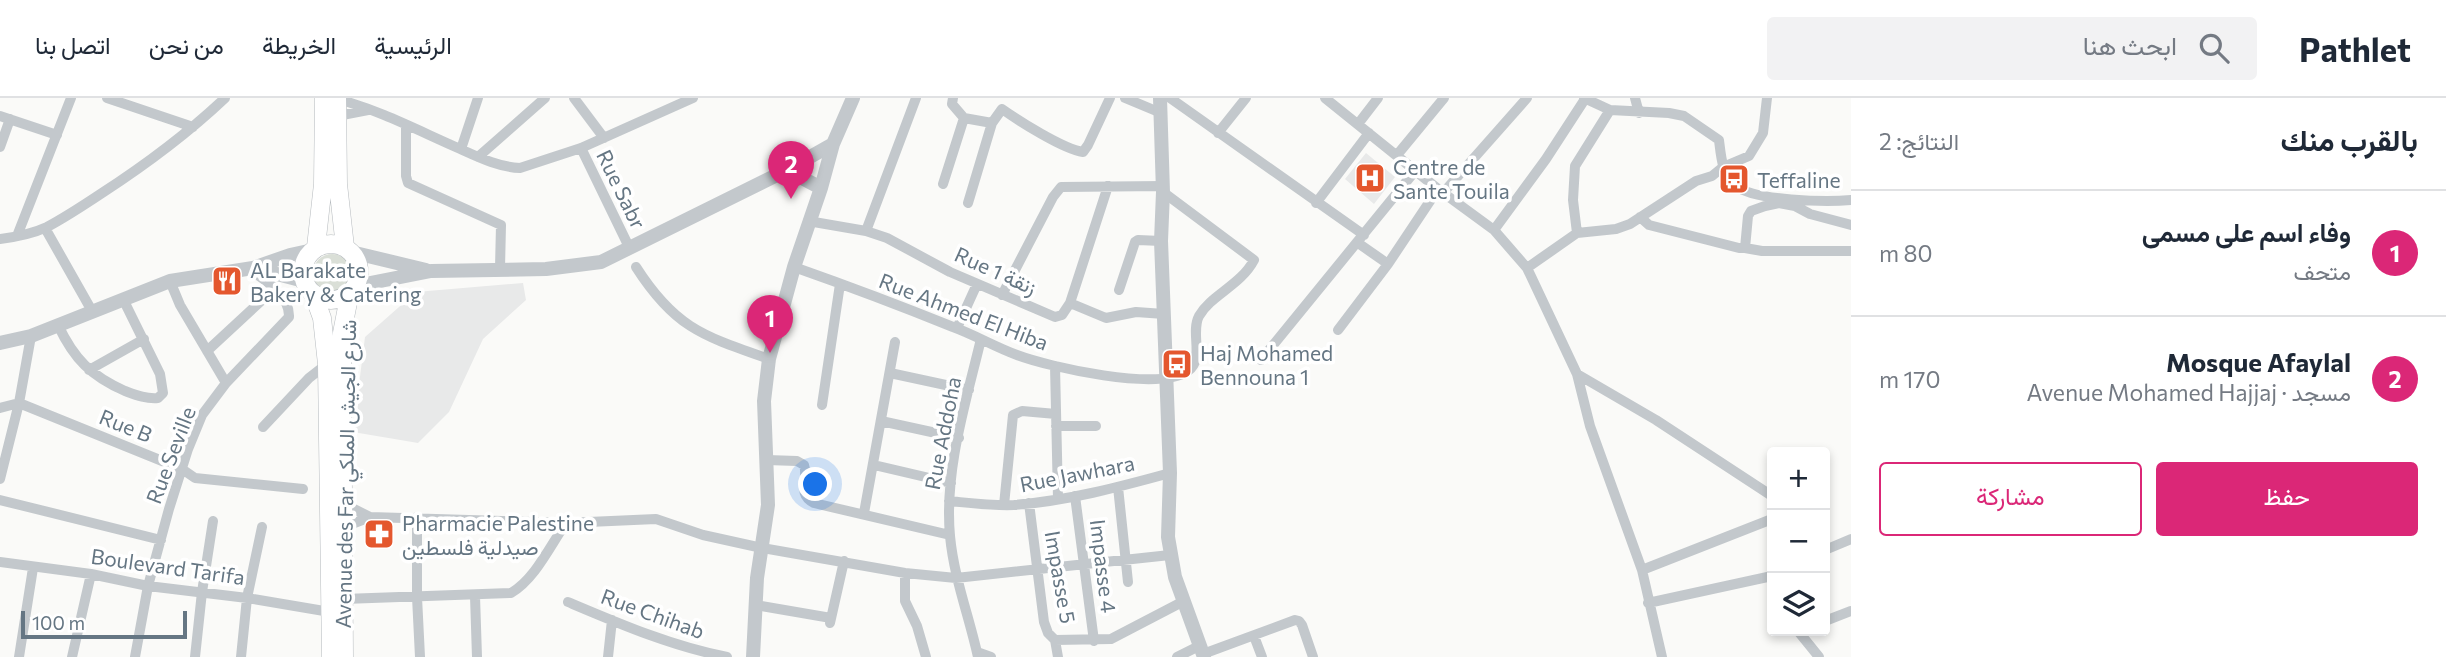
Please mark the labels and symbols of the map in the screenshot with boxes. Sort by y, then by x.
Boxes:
pin: 2 [768,141,814,199]
street label: Rue Sabr [592,145,652,233]
place label: Centre de Sante Touila [1393,154,1510,203]
hospital icon: Centre de Sante Touila [1353,161,1387,195]
bus stop icon: Teffaline [1717,162,1751,196]
place label: Teffaline [1757,167,1841,192]
street label: Rue 1 زنقة [950,241,1041,301]
place label: AL Barakate Bakery & Catering [250,257,421,306]
restaurant icon: AL Barakate Bakery & Catering [210,264,244,298]
street label: Rue Ahmed El Hiba [876,267,1052,355]
pin: 1 [747,295,793,353]
street label: Avenue des Far شارع الجيش الملكي [330,319,366,629]
place label: Haj Mohamed Bennouna 1 [1200,340,1333,389]
bus stop icon: Haj Mohamed Bennouna 1 [1160,347,1194,381]
street label: Rue Addoha [919,374,965,492]
street label: Rue B [96,403,156,447]
street label: Rue Seville [140,403,200,507]
street label: Rue Jawhara [1017,450,1137,496]
your location [798,467,832,501]
place label: Pharmacie Palestine صيدلية فلسطين [402,510,594,560]
pharmacy icon: Pharmacie Palestine صيدلية فلسطين [362,517,396,551]
street label: Impasse 4 [1086,518,1122,615]
street label: Impasse 5 [1041,529,1081,625]
street label: Boulevard Tarifa [89,543,247,589]
street label: Rue Chihab [598,583,708,643]
scale bar [21,608,187,640]

